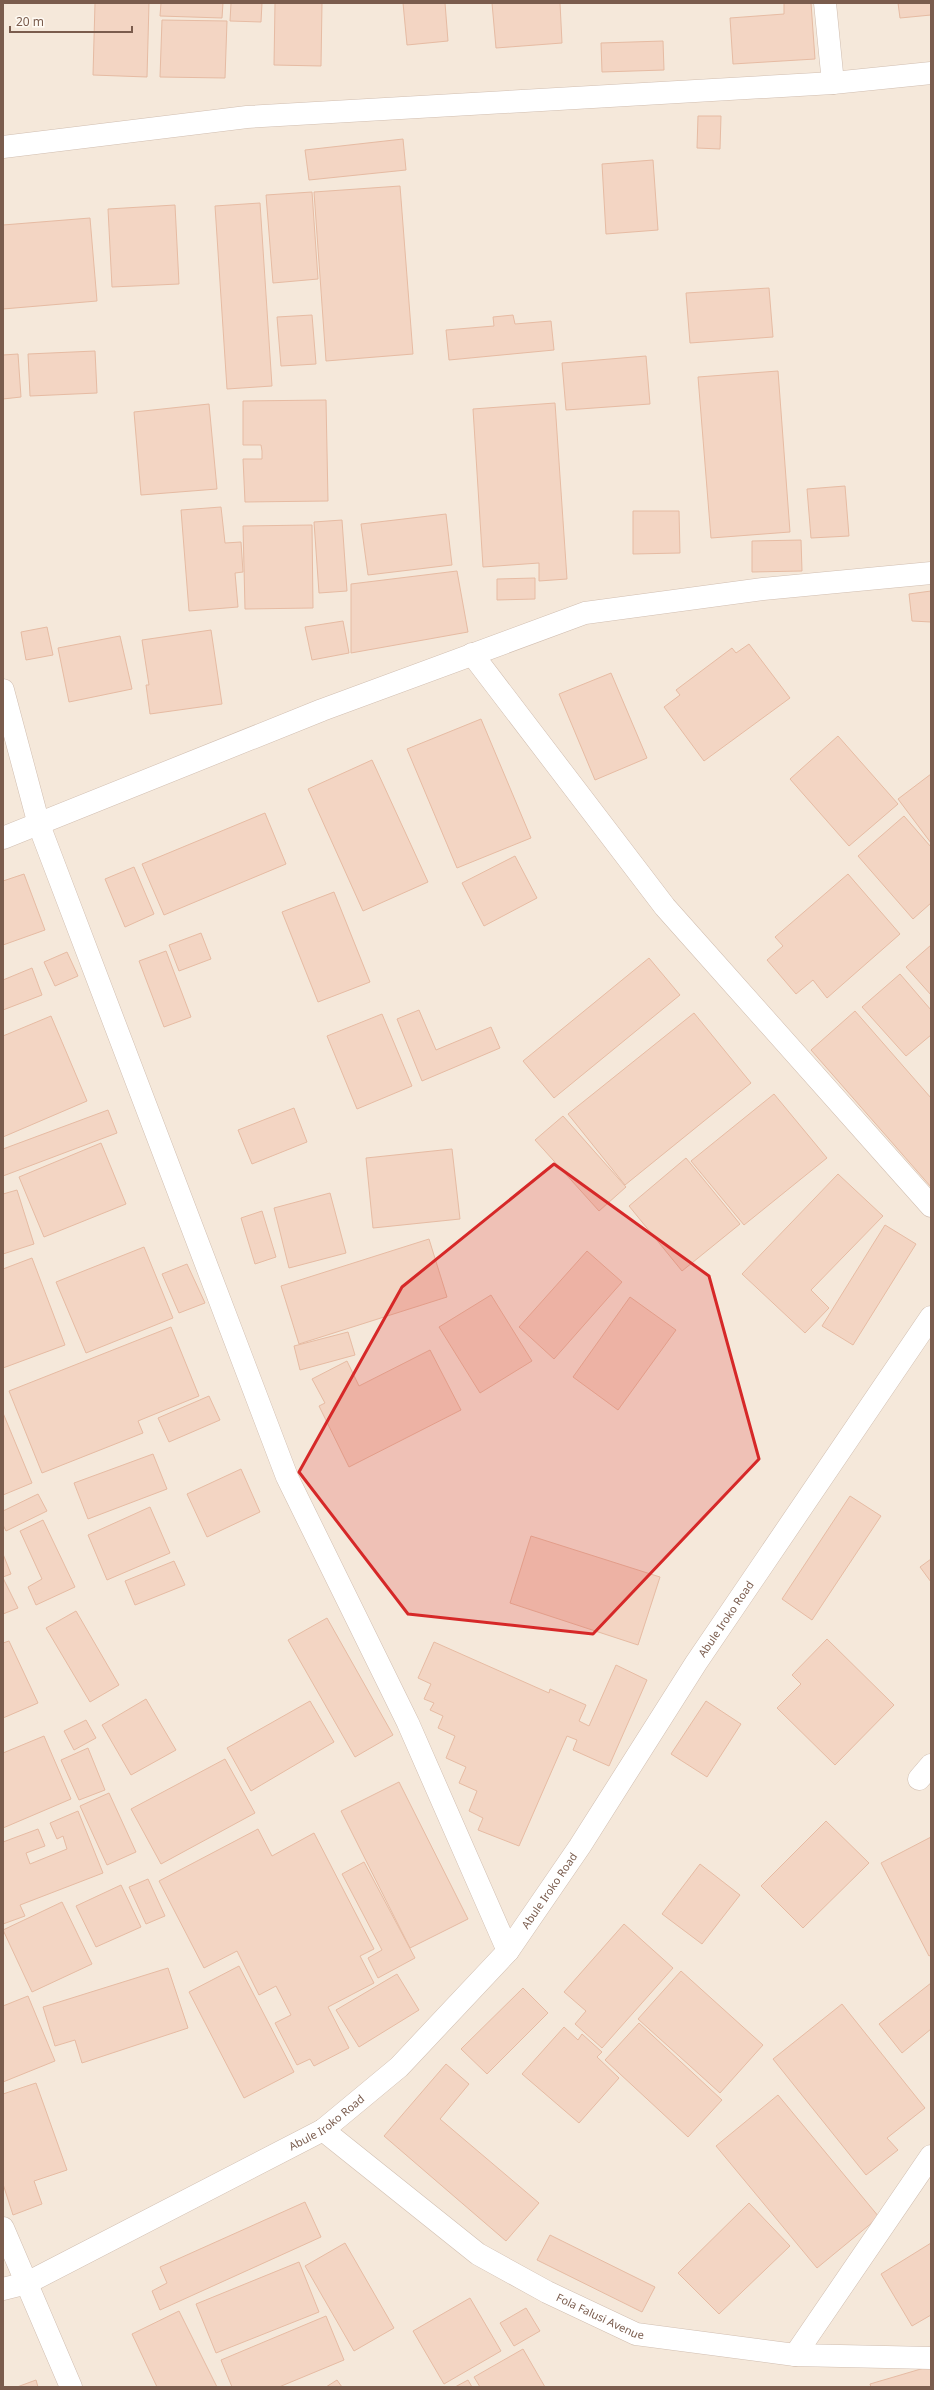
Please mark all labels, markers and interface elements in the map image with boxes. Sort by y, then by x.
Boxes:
scale bar [10,8,132,34]
text: 20 m [16,13,44,30]
street label: Abule Iroko Road [694,1578,757,1660]
street label: Abule Iroko Road [518,1849,580,1931]
street label: Abule Iroko Road [286,2091,367,2153]
street label: Fola Falusi Avenue [554,2289,645,2342]

